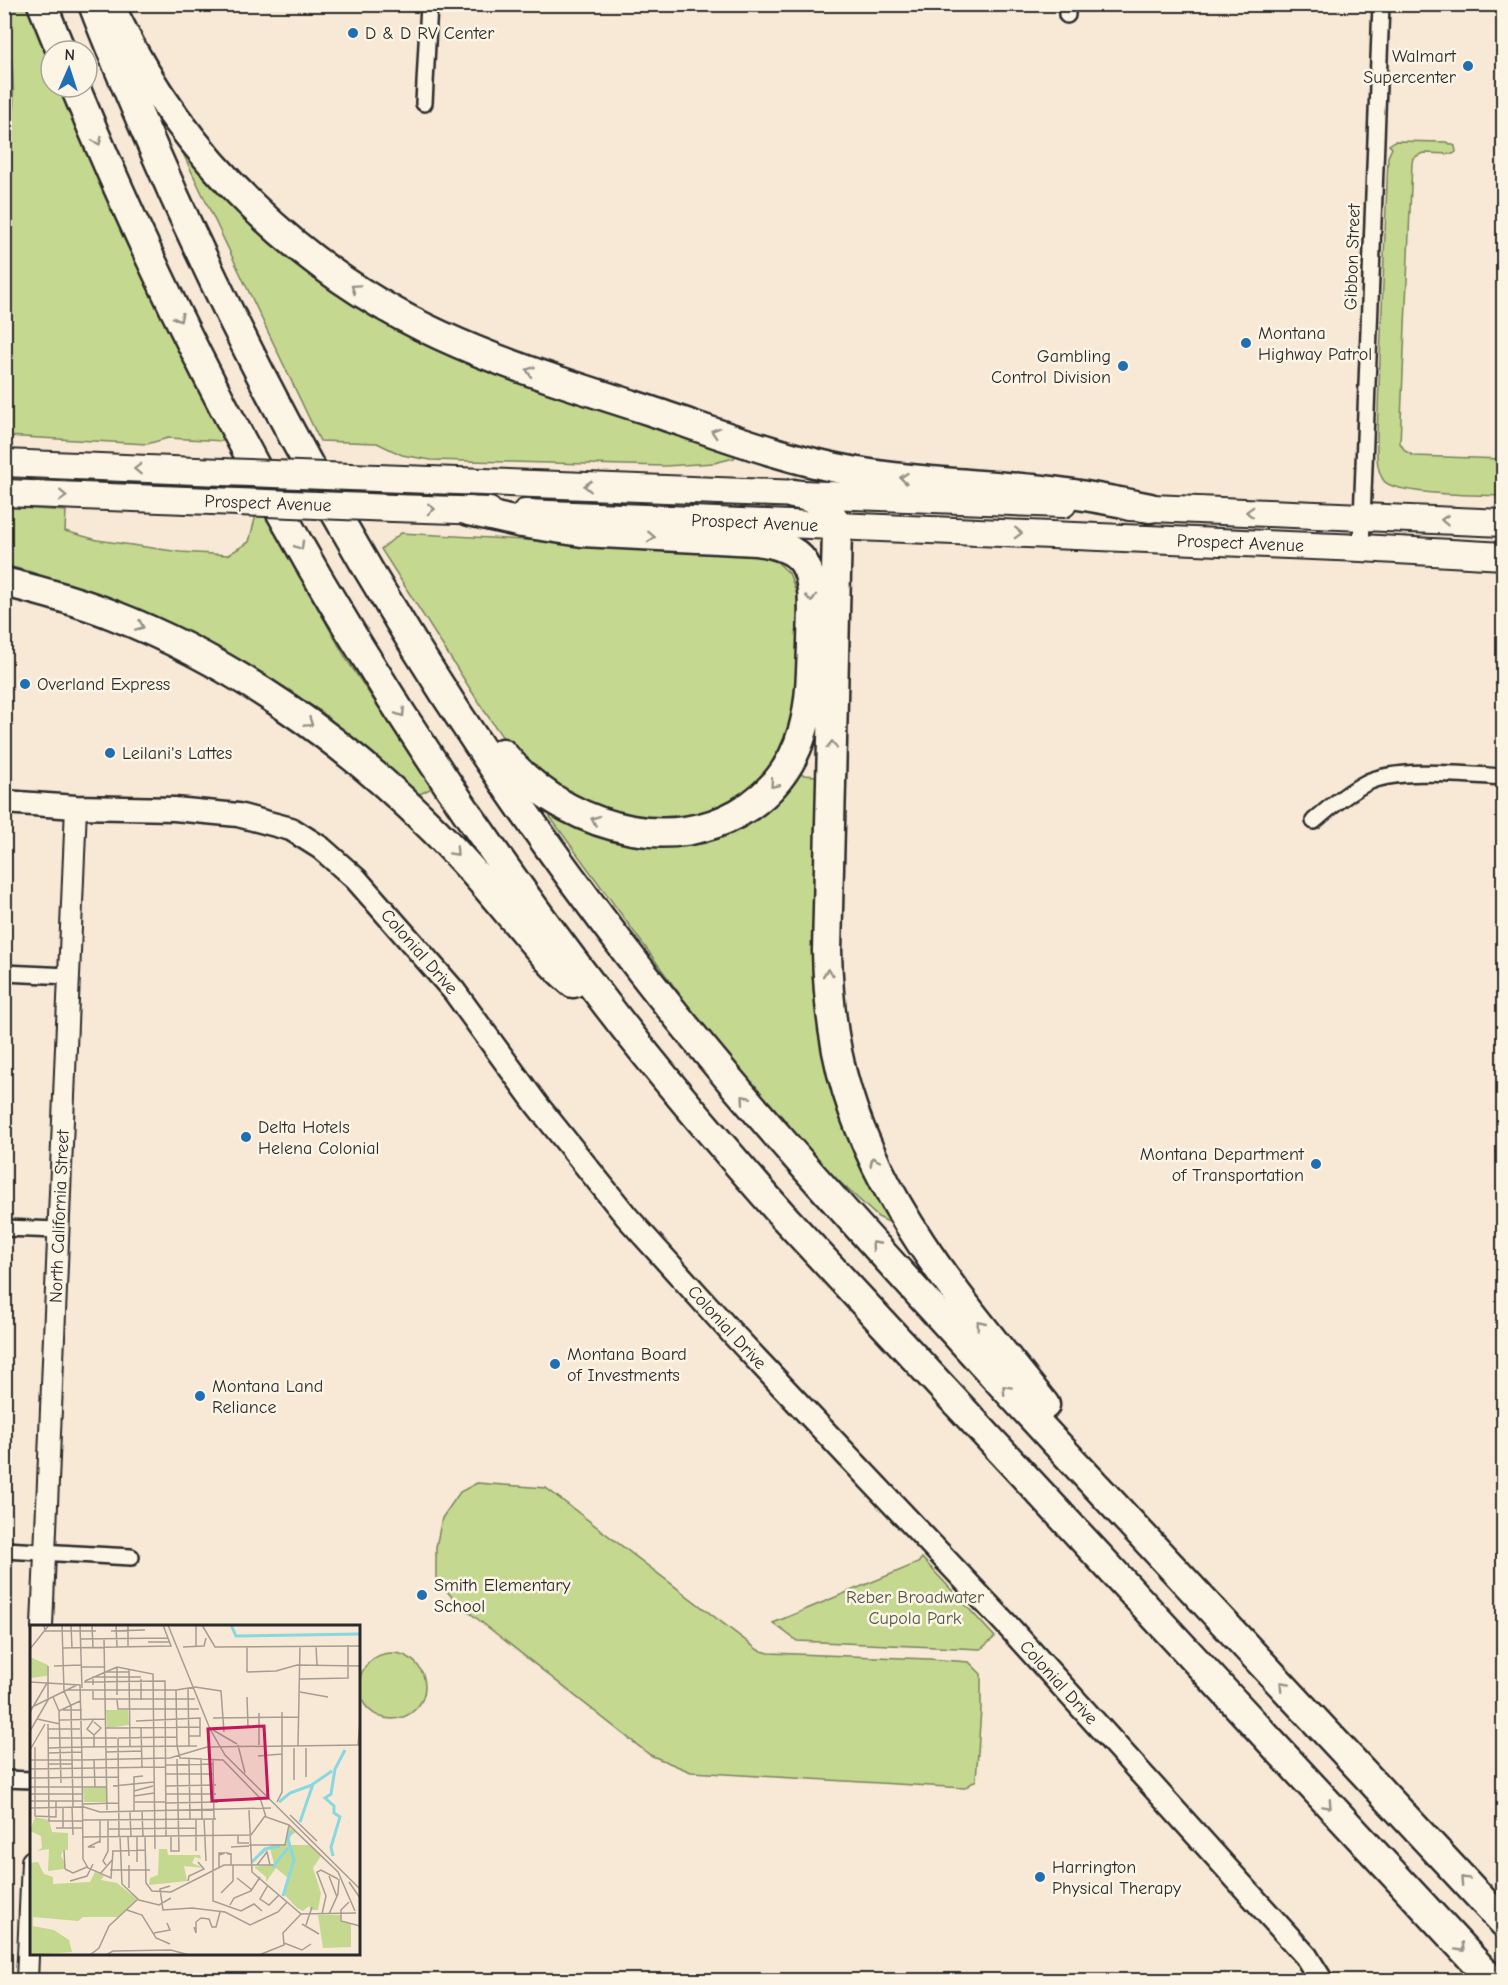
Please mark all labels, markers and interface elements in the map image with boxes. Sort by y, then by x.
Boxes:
place label: D & D RV Center [365,23,495,44]
marker: D & D RV Center [346,26,360,40]
north arrow [39,39,99,99]
text: N [64,46,75,64]
place label: Walmart Supercenter [1363,46,1457,88]
marker: Walmart Supercenter [1461,59,1475,73]
one-way arrow [91,135,103,146]
street label: Gibbon Street [1340,202,1365,311]
one-way arrow [351,283,361,295]
one-way arrow [172,312,183,323]
place label: Montana Highway Patrol [1258,323,1372,365]
marker: Montana Highway Patrol [1239,336,1253,350]
place label: Gambling Control Division [991,346,1111,388]
marker: Gambling Control Division [1116,359,1130,373]
one-way arrow [525,366,536,379]
one-way arrow [710,427,721,440]
one-way arrow [133,462,142,475]
one-way arrow [900,472,909,485]
one-way arrow [583,479,592,492]
one-way arrow [58,489,67,502]
street label: Prospect Avenue [204,491,332,516]
one-way arrow [427,503,436,516]
one-way arrow [1246,505,1255,518]
street label: Prospect Avenue [691,510,819,536]
one-way arrow [1441,513,1450,526]
one-way arrow [1013,527,1022,540]
one-way arrow [647,530,656,543]
street label: Prospect Avenue [1176,530,1304,557]
one-way arrow [293,540,304,550]
one-way arrow [805,593,818,602]
one-way arrow [133,619,144,631]
place label: Overland Express [37,674,170,695]
marker: Overland Express [18,677,32,691]
one-way arrow [394,706,405,717]
one-way arrow [302,716,313,727]
one-way arrow [826,741,838,750]
place label: Leilani's Lattes [122,743,232,764]
marker: Leilani's Lattes [103,746,117,760]
one-way arrow [770,777,781,788]
one-way arrow [590,814,601,827]
one-way arrow [447,844,458,855]
street label: Colonial Drive [376,905,462,999]
one-way arrow [821,969,834,978]
one-way arrow [741,1095,752,1106]
place label: Delta Hotels Helena Colonial [258,1117,380,1159]
street label: North California Street [45,1128,74,1304]
marker: Delta Hotels Helena Colonial [239,1130,253,1144]
place label: Montana Department of Transportation [1140,1144,1305,1186]
one-way arrow [869,1157,881,1168]
marker: Montana Department of Transportation [1309,1157,1323,1171]
one-way arrow [871,1241,882,1252]
street label: Colonial Drive [683,1281,770,1374]
one-way arrow [977,1320,988,1331]
place label: Montana Board of Investments [567,1344,687,1386]
marker: Montana Board of Investments [548,1357,562,1371]
place label: Montana Land Reliance [212,1376,323,1418]
one-way arrow [1003,1385,1014,1396]
marker: Montana Land Reliance [193,1389,207,1403]
place label: Smith Elementary School [434,1575,571,1617]
park label: Reber Broadwater Cupola Park [846,1587,985,1629]
marker: Smith Elementary School [415,1588,429,1602]
inset map [30,1625,360,1955]
street label: Colonial Drive [1015,1636,1102,1729]
one-way arrow [1279,1681,1290,1692]
one-way arrow [1321,1797,1332,1808]
place label: Harrington Physical Therapy [1052,1857,1182,1899]
marker: Harrington Physical Therapy [1033,1870,1047,1884]
one-way arrow [1460,1877,1471,1887]
one-way arrow [1454,1941,1465,1951]

